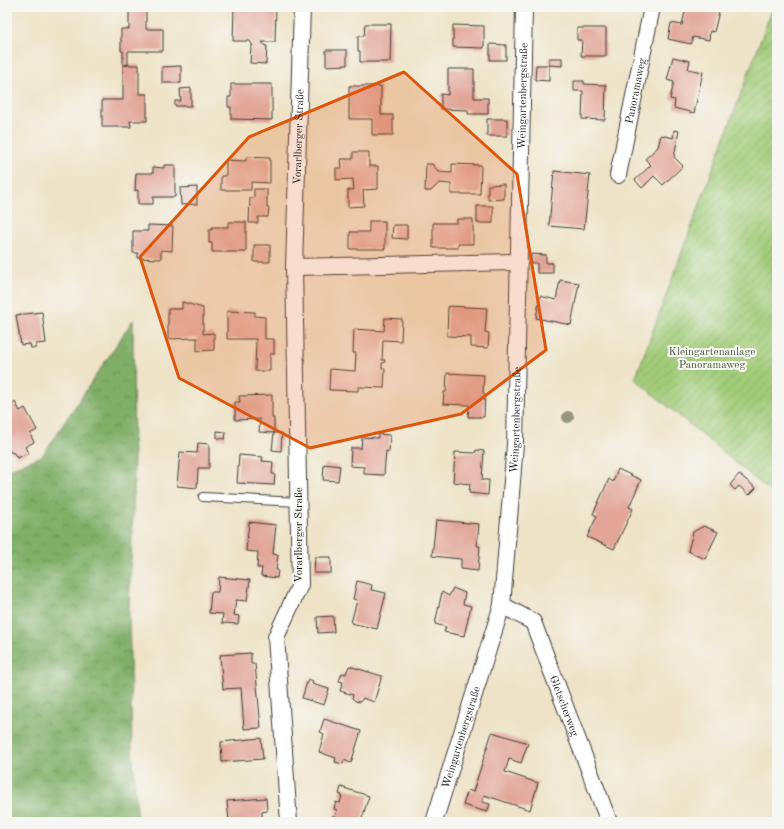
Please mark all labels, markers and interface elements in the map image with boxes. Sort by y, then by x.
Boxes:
street label: Weingartenbergstraße [517,43,530,149]
street label: Panoramaweg [625,57,649,125]
street label: Vorarlberger Straße [293,89,306,185]
park label: Kleingartenanlage Panoramaweg [669,347,755,371]
street label: Weingartenbergstraße [509,367,524,473]
street label: Vorarlberger Straße [294,487,305,583]
street label: Gletscherweg [547,674,580,738]
street label: Weingartenbergstraße [441,685,483,790]

